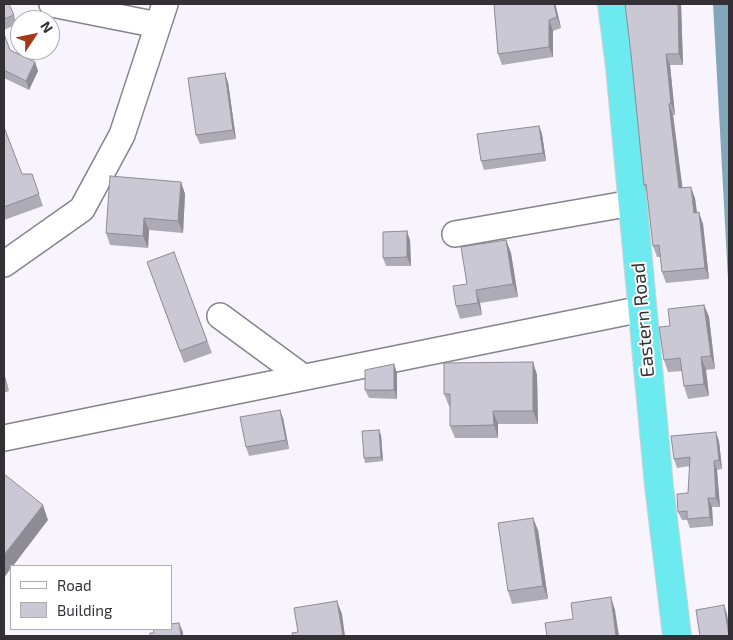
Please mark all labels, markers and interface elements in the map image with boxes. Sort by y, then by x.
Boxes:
north arrow [10,10,60,60]
text: N [37,18,57,36]
street label: Eastern Road [627,262,659,378]
legend [10,565,172,630]
text: Road [57,576,92,594]
text: Building [57,601,112,619]

